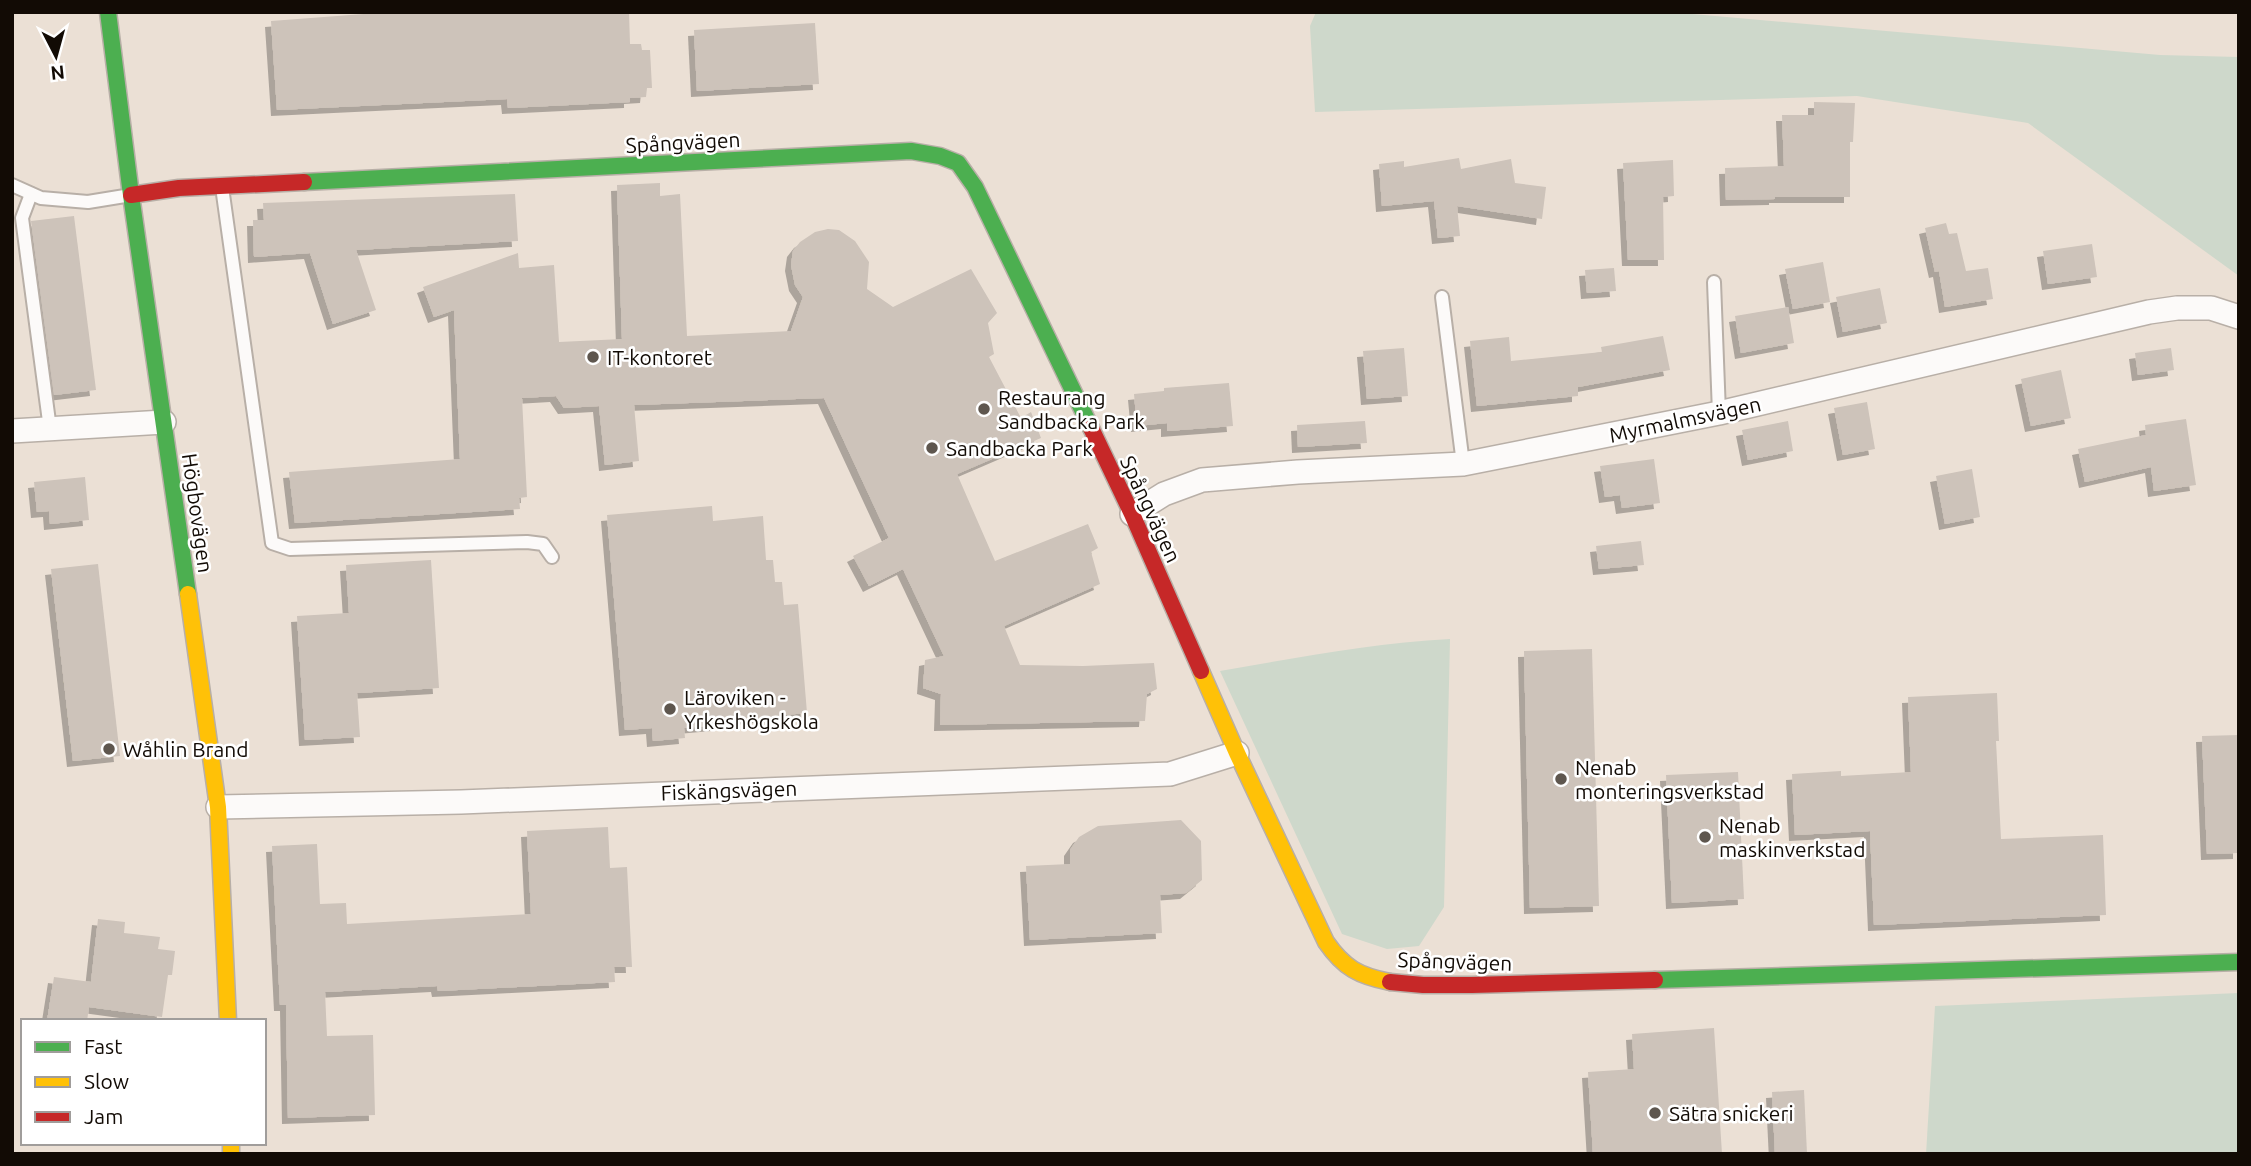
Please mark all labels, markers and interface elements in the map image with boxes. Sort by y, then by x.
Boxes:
north arrow [21,21,91,91]
text: N [50,61,66,85]
street label: Spångvägen [625,127,741,157]
place label: IT-kontoret [607,345,712,369]
marker: IT-kontoret [585,349,601,365]
place label: Restaurang Sandbacka Park [998,385,1145,433]
street label: Myrmalmsvägen [1607,391,1763,447]
marker: Restaurang Sandbacka Park [976,401,992,417]
place label: Sandbacka Park [946,436,1093,460]
marker: Sandbacka Park [924,440,940,456]
street label: Högbovägen [178,452,218,574]
street label: Spångvägen [1116,452,1186,566]
place label: Läroviken - Yrkeshögskola [684,685,819,733]
marker: Läroviken - Yrkeshögskola [662,701,678,717]
place label: Wåhlin Brand [123,737,249,761]
marker: Wåhlin Brand [101,741,117,757]
place label: Nenab monteringsverkstad [1575,755,1764,803]
marker: Nenab monteringsverkstad [1553,771,1569,787]
street label: Fiskängsvägen [660,776,798,804]
place label: Nenab maskinverkstad [1719,813,1865,861]
marker: Nenab maskinverkstad [1697,829,1713,845]
street label: Spångvägen [1397,947,1513,975]
legend [21,1019,266,1145]
text: Fast [84,1034,122,1058]
text: Slow [84,1069,129,1093]
place label: Sätra snickeri [1669,1101,1794,1125]
text: Jam [84,1104,123,1128]
marker: Sätra snickeri [1647,1105,1663,1121]

